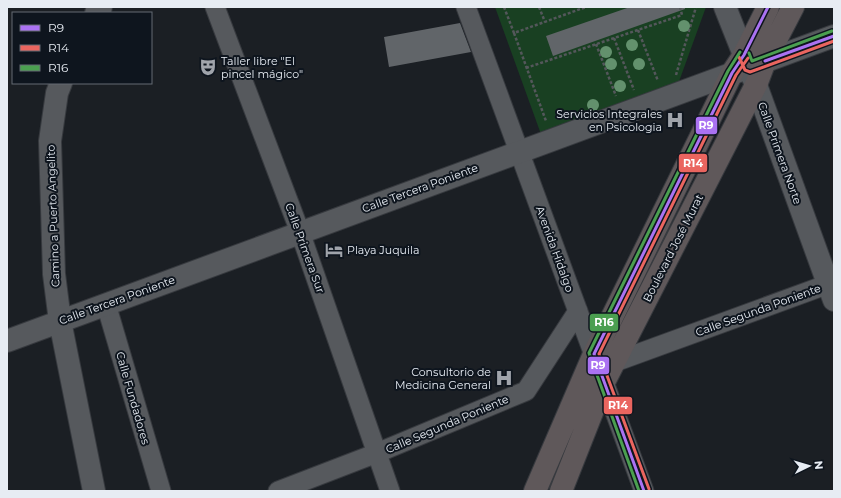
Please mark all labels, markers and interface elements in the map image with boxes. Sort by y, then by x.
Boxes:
legend [12,12,152,84]
text: R9 [48,20,64,35]
text: R14 [48,40,69,55]
place label: Taller libre "El pincel mágico" [221,54,303,81]
theatre icon: Taller libre "El pincel mágico" [198,57,218,77]
text: R16 [48,60,68,75]
street label: Calle Primera Norte [755,100,805,206]
place label: Servicios Integrales en Psicologia [556,107,663,134]
hospital icon: Servicios Integrales en Psicologia [665,110,685,130]
line badge: R9 [695,116,718,135]
text: R9 [698,118,714,132]
street label: Camino a Puerto Angelito [44,144,62,287]
line badge: R14 [678,153,708,173]
text: R14 [683,156,703,170]
street label: Calle Tercera Poniente [360,160,480,216]
street label: Boulevard José Murat [640,191,707,304]
street label: Calle Primera Sur [282,201,328,295]
street label: Avenida Hidalgo [533,204,577,294]
hotel icon: Playa Juquila [324,240,344,260]
place label: Playa Juquila [347,243,419,257]
street label: Calle Tercera Poniente [57,272,177,328]
street label: Calle Segunda Poniente [693,281,823,339]
line badge: R16 [589,313,619,332]
text: R16 [594,315,614,329]
street label: Calle Fundadores [113,350,153,447]
line badge: R9 [587,356,610,375]
text: R9 [590,358,606,372]
place label: Consultorio de Medicina General [395,365,491,392]
hospital icon: Consultorio de Medicina General [494,368,514,388]
street label: Calle Segunda Poniente [383,392,511,456]
line badge: R14 [603,396,633,415]
text: R14 [608,398,628,412]
north arrow [789,446,829,486]
text: N [812,460,826,470]

